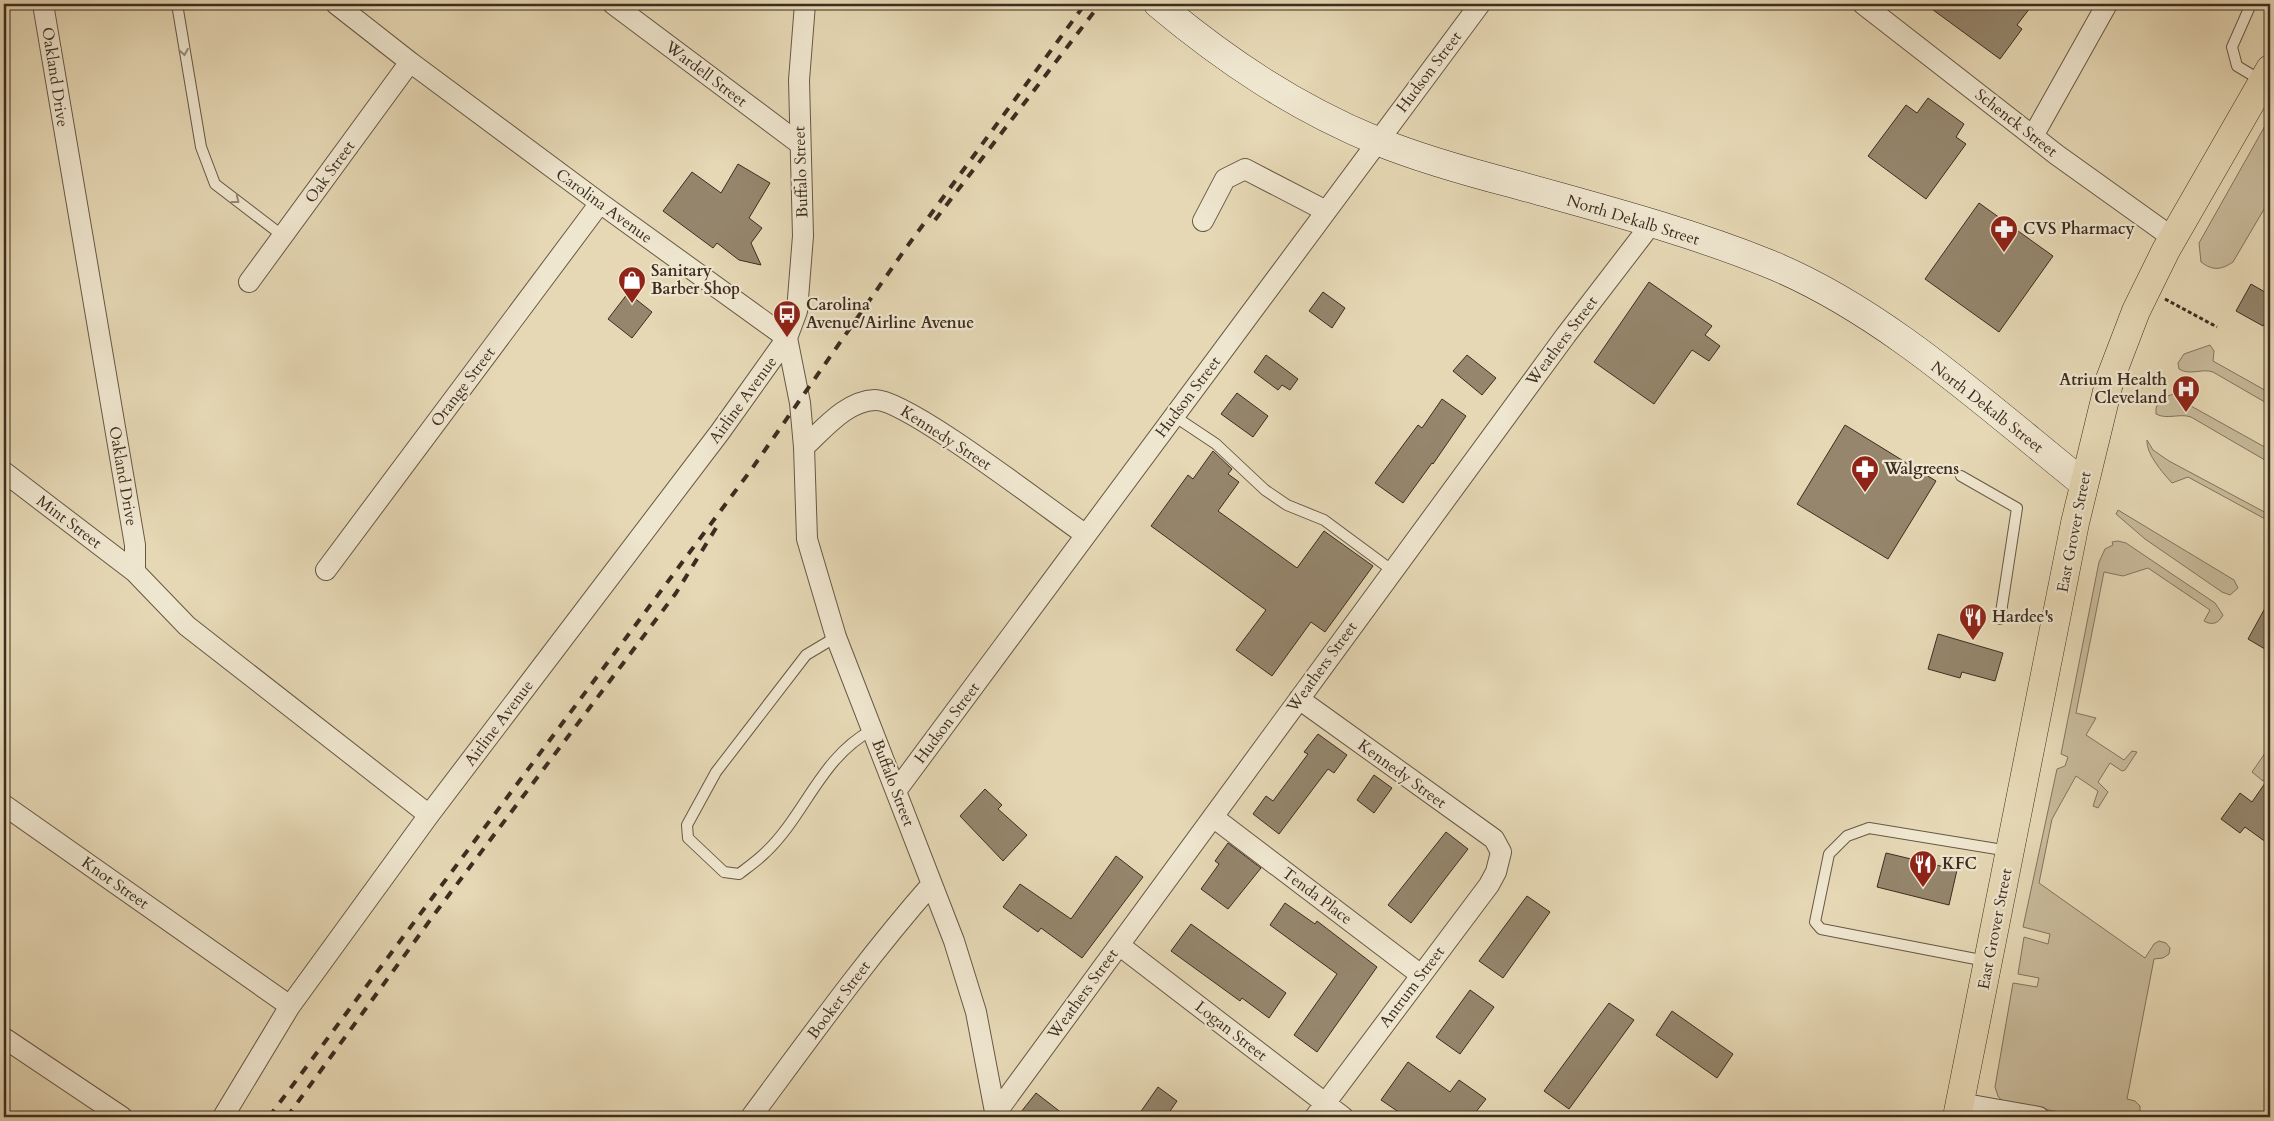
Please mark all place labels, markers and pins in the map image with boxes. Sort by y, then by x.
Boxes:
pharmacy icon: CVS Pharmacy [1989,214,2019,253]
place label: CVS Pharmacy [2023,218,2135,240]
place label: Sanitary Barber Shop [651,260,740,300]
shop icon: Sanitary Barber Shop [617,265,647,304]
place label: Carolina Avenue/Airline Avenue [806,294,974,334]
bus stop icon: Carolina Avenue/Airline Avenue [772,299,802,338]
place label: Atrium Health Cleveland [2059,369,2167,409]
hospital icon: Atrium Health Cleveland [2171,374,2201,413]
pharmacy icon: Walgreens [1850,454,1880,493]
place label: Walgreens [1883,458,1959,480]
restaurant icon: Hardee's [1958,602,1988,641]
place label: Hardee's [1992,606,2053,628]
restaurant icon: KFC [1908,849,1938,888]
place label: KFC [1942,853,1977,875]

